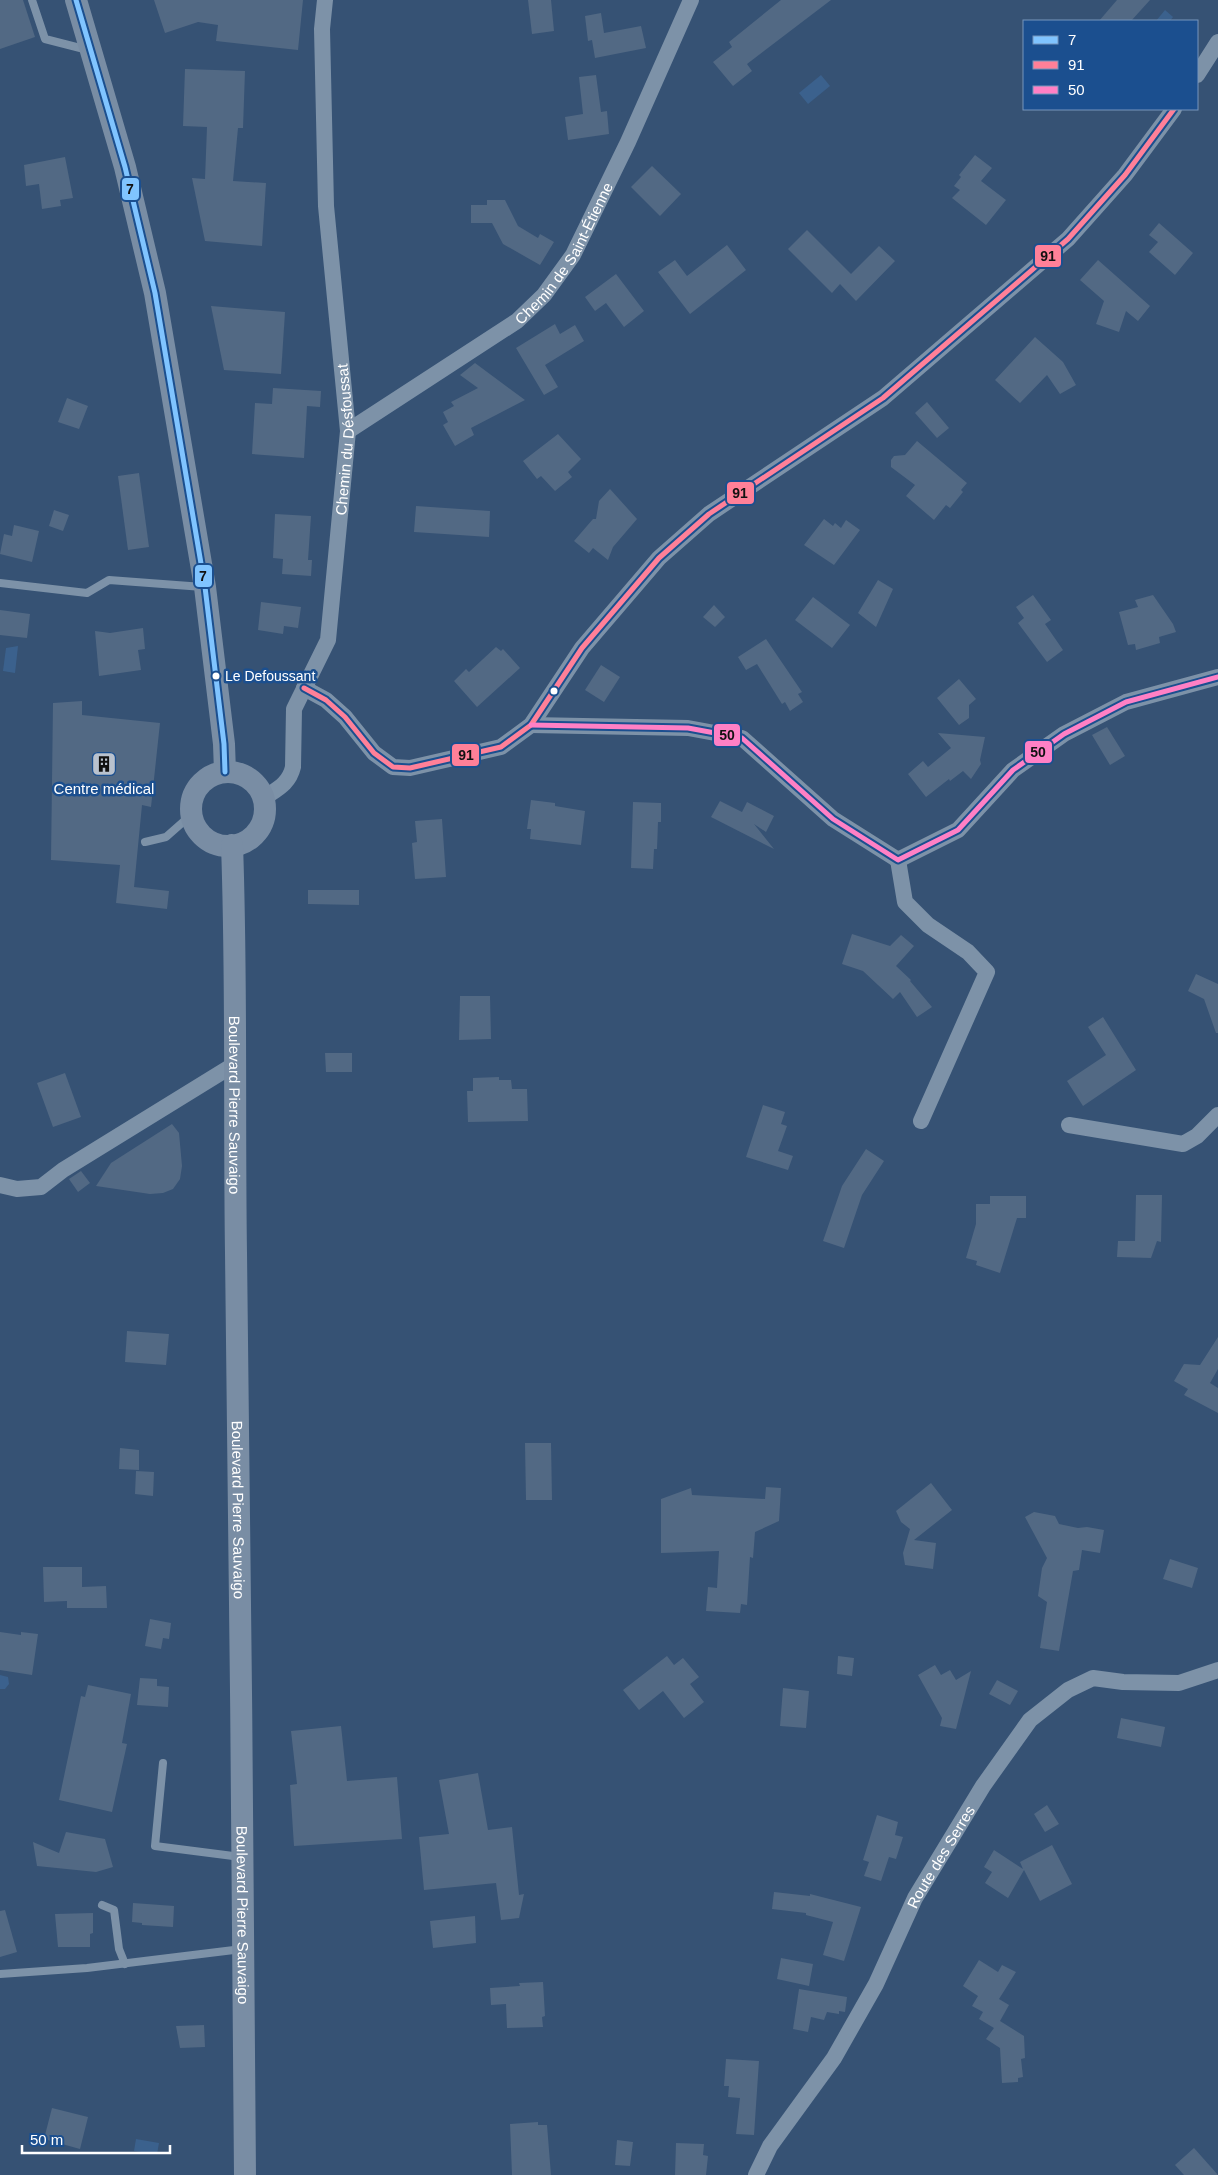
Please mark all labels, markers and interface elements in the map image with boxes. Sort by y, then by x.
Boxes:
legend [1023,20,1198,110]
text: 7 [1068,31,1076,48]
text: 91 [1068,56,1085,73]
text: 50 [1068,81,1085,98]
line badge: 7 [121,177,140,201]
street label: Chemin de Saint-Étienne [511,179,616,327]
text: 7 [126,181,134,197]
line badge: 91 [1034,244,1062,268]
text: 91 [1040,248,1056,264]
street label: Chemin du Désfoussat [331,362,357,516]
line badge: 91 [726,481,755,505]
text: 91 [732,485,748,501]
line badge: 7 [194,564,213,588]
text: 7 [199,568,207,584]
place label: Le Defoussant [225,668,315,684]
marker: Le Defoussant [211,671,221,681]
unlabelled marker [549,686,559,696]
line badge: 50 [713,723,741,747]
text: 50 [719,727,735,743]
line badge: 50 [1024,740,1053,764]
line badge: 91 [451,743,480,767]
text: 50 [1030,744,1046,760]
text: 91 [458,747,474,763]
building icon: Centre médical [91,751,117,777]
place label: Centre médical [54,780,154,797]
street label: Boulevard Pierre Sauvaigo [227,1016,244,1194]
street label: Boulevard Pierre Sauvaigo [229,1420,248,1599]
street label: Route des Serres [903,1802,978,1911]
street label: Boulevard Pierre Sauvaigo [234,1826,253,2004]
scale bar [22,2122,170,2154]
text: 50 m [30,2131,63,2148]

